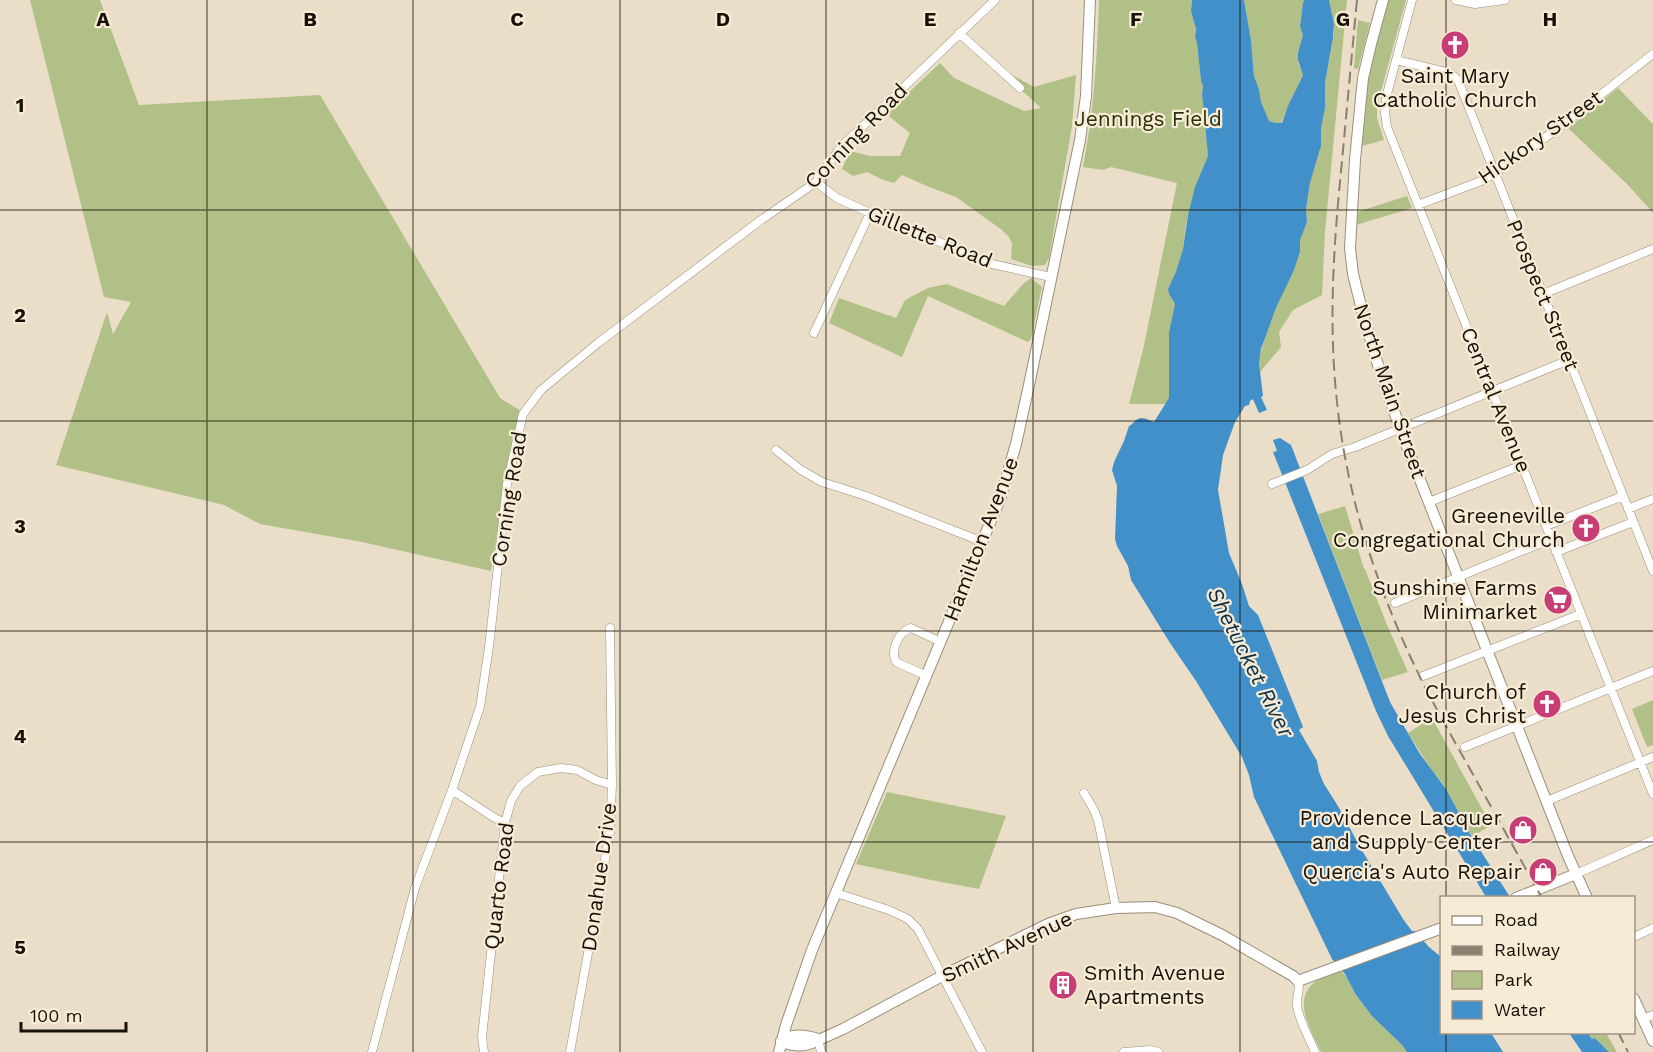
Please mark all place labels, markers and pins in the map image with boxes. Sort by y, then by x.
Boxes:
church icon: Saint Mary Catholic Church [1439,29,1471,61]
place label: Saint Mary Catholic Church [1373,63,1537,112]
place label: Greeneville Congregational Church [1333,503,1565,552]
church icon: Greeneville Congregational Church [1570,512,1602,544]
place label: Sunshine Farms Minimarket [1372,575,1537,624]
supermarket icon: Sunshine Farms Minimarket [1542,584,1574,616]
place label: Church of Jesus Christ [1398,679,1526,728]
church icon: Church of Jesus Christ [1531,688,1563,720]
place label: Providence Lacquer and Supply Center [1300,805,1502,854]
shop icon: Providence Lacquer and Supply Center [1507,814,1539,846]
shop icon: Quercia's Auto Repair [1527,856,1559,888]
place label: Quercia's Auto Repair [1303,859,1522,884]
place label: Smith Avenue Apartments [1084,960,1225,1009]
building icon: Smith Avenue Apartments [1047,969,1079,1001]

